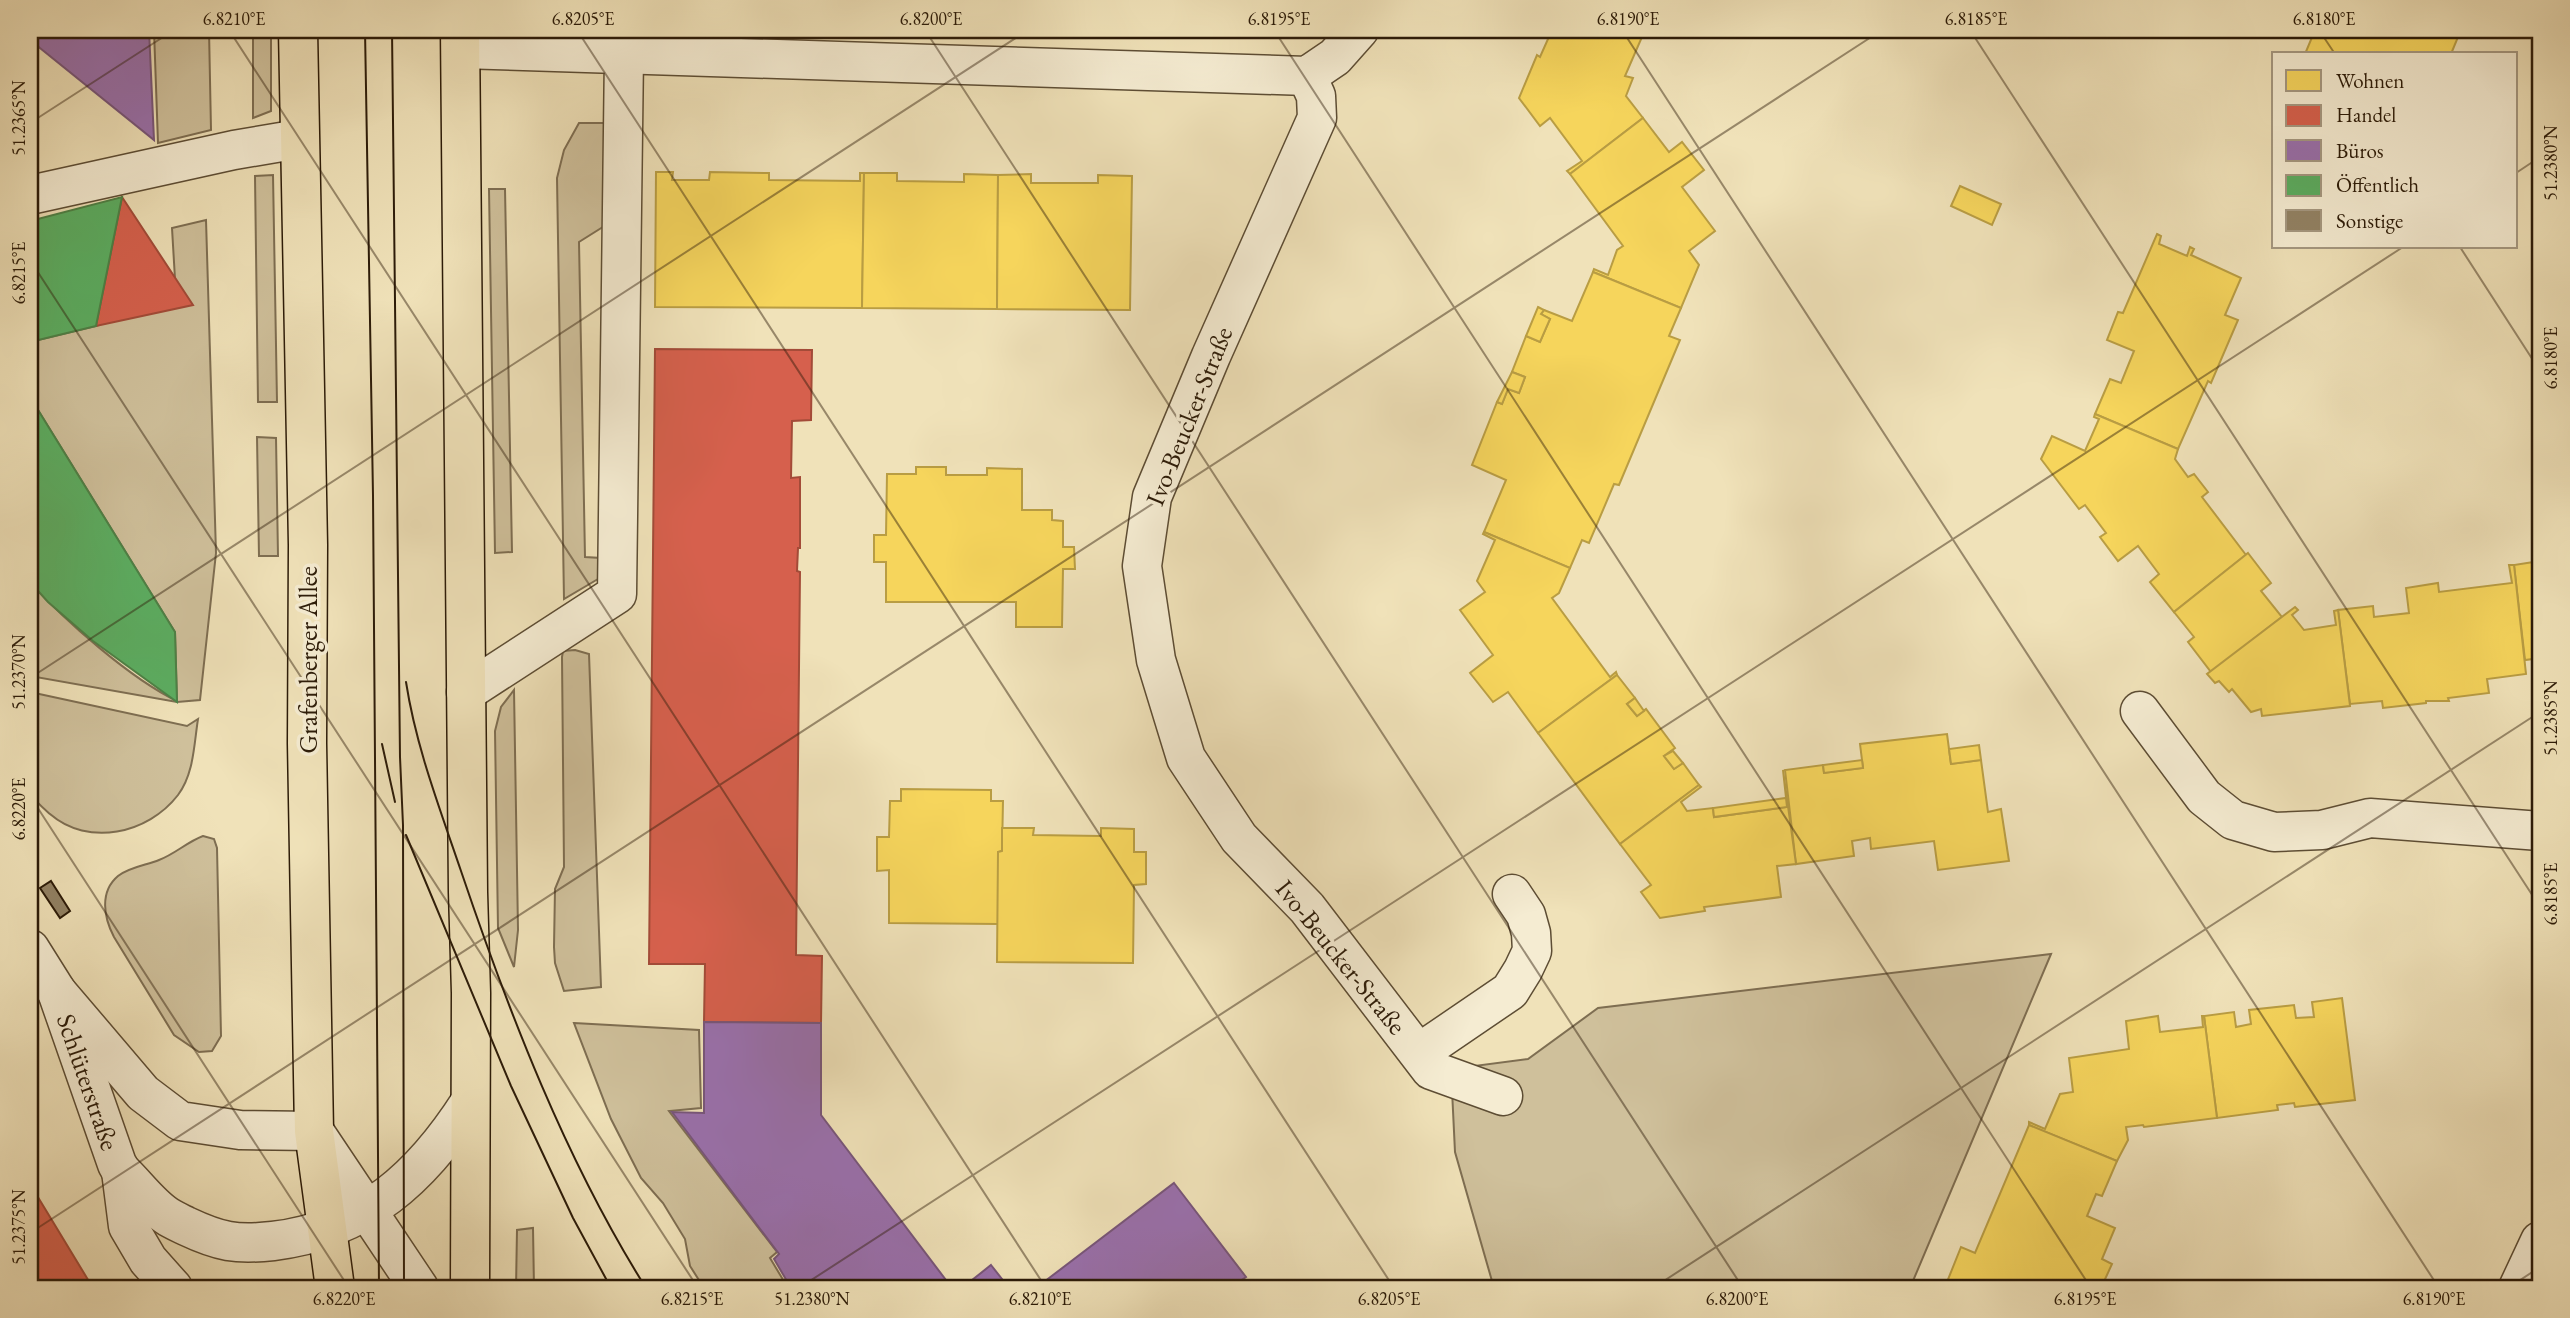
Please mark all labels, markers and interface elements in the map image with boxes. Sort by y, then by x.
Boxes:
text: 6.8210°E [203,7,265,30]
text: 6.8205°E [552,7,614,30]
text: 6.8200°E [900,7,962,30]
text: 6.8195°E [1248,7,1310,30]
text: 6.8190°E [1597,7,1659,30]
text: 6.8185°E [1945,7,2007,30]
text: 6.8180°E [2293,7,2355,30]
legend [2272,52,2518,248]
text: Wohnen [2336,67,2404,94]
text: 51.2365°N [7,80,30,156]
text: Handel [2336,101,2396,128]
text: 51.2380°N [2539,125,2562,201]
text: Büros [2336,137,2384,164]
text: Öffentlich [2336,171,2419,198]
text: Sonstige [2336,207,2403,234]
text: 6.8215°E [7,242,30,304]
street label: Ivo-Beucker-Straße [1138,322,1240,510]
text: 6.8180°E [2539,327,2562,389]
street label: Grafenberger Allee [291,566,325,754]
text: 51.2370°N [7,634,30,710]
text: 51.2385°N [2539,680,2562,756]
text: 6.8220°E [7,778,30,840]
text: 6.8185°E [2539,863,2562,925]
street label: Ivo-Beucker-Straße [1268,872,1414,1042]
street label: Schlüterstraße [49,1009,127,1155]
text: 51.2375°N [7,1189,30,1265]
text: 6.8220°E [313,1287,375,1310]
text: 6.8215°E [661,1287,723,1310]
text: 51.2380°N [774,1287,850,1310]
text: 6.8210°E [1009,1287,1071,1310]
text: 6.8205°E [1358,1287,1420,1310]
text: 6.8200°E [1706,1287,1768,1310]
text: 6.8195°E [2054,1287,2116,1310]
text: 6.8190°E [2403,1287,2465,1310]

